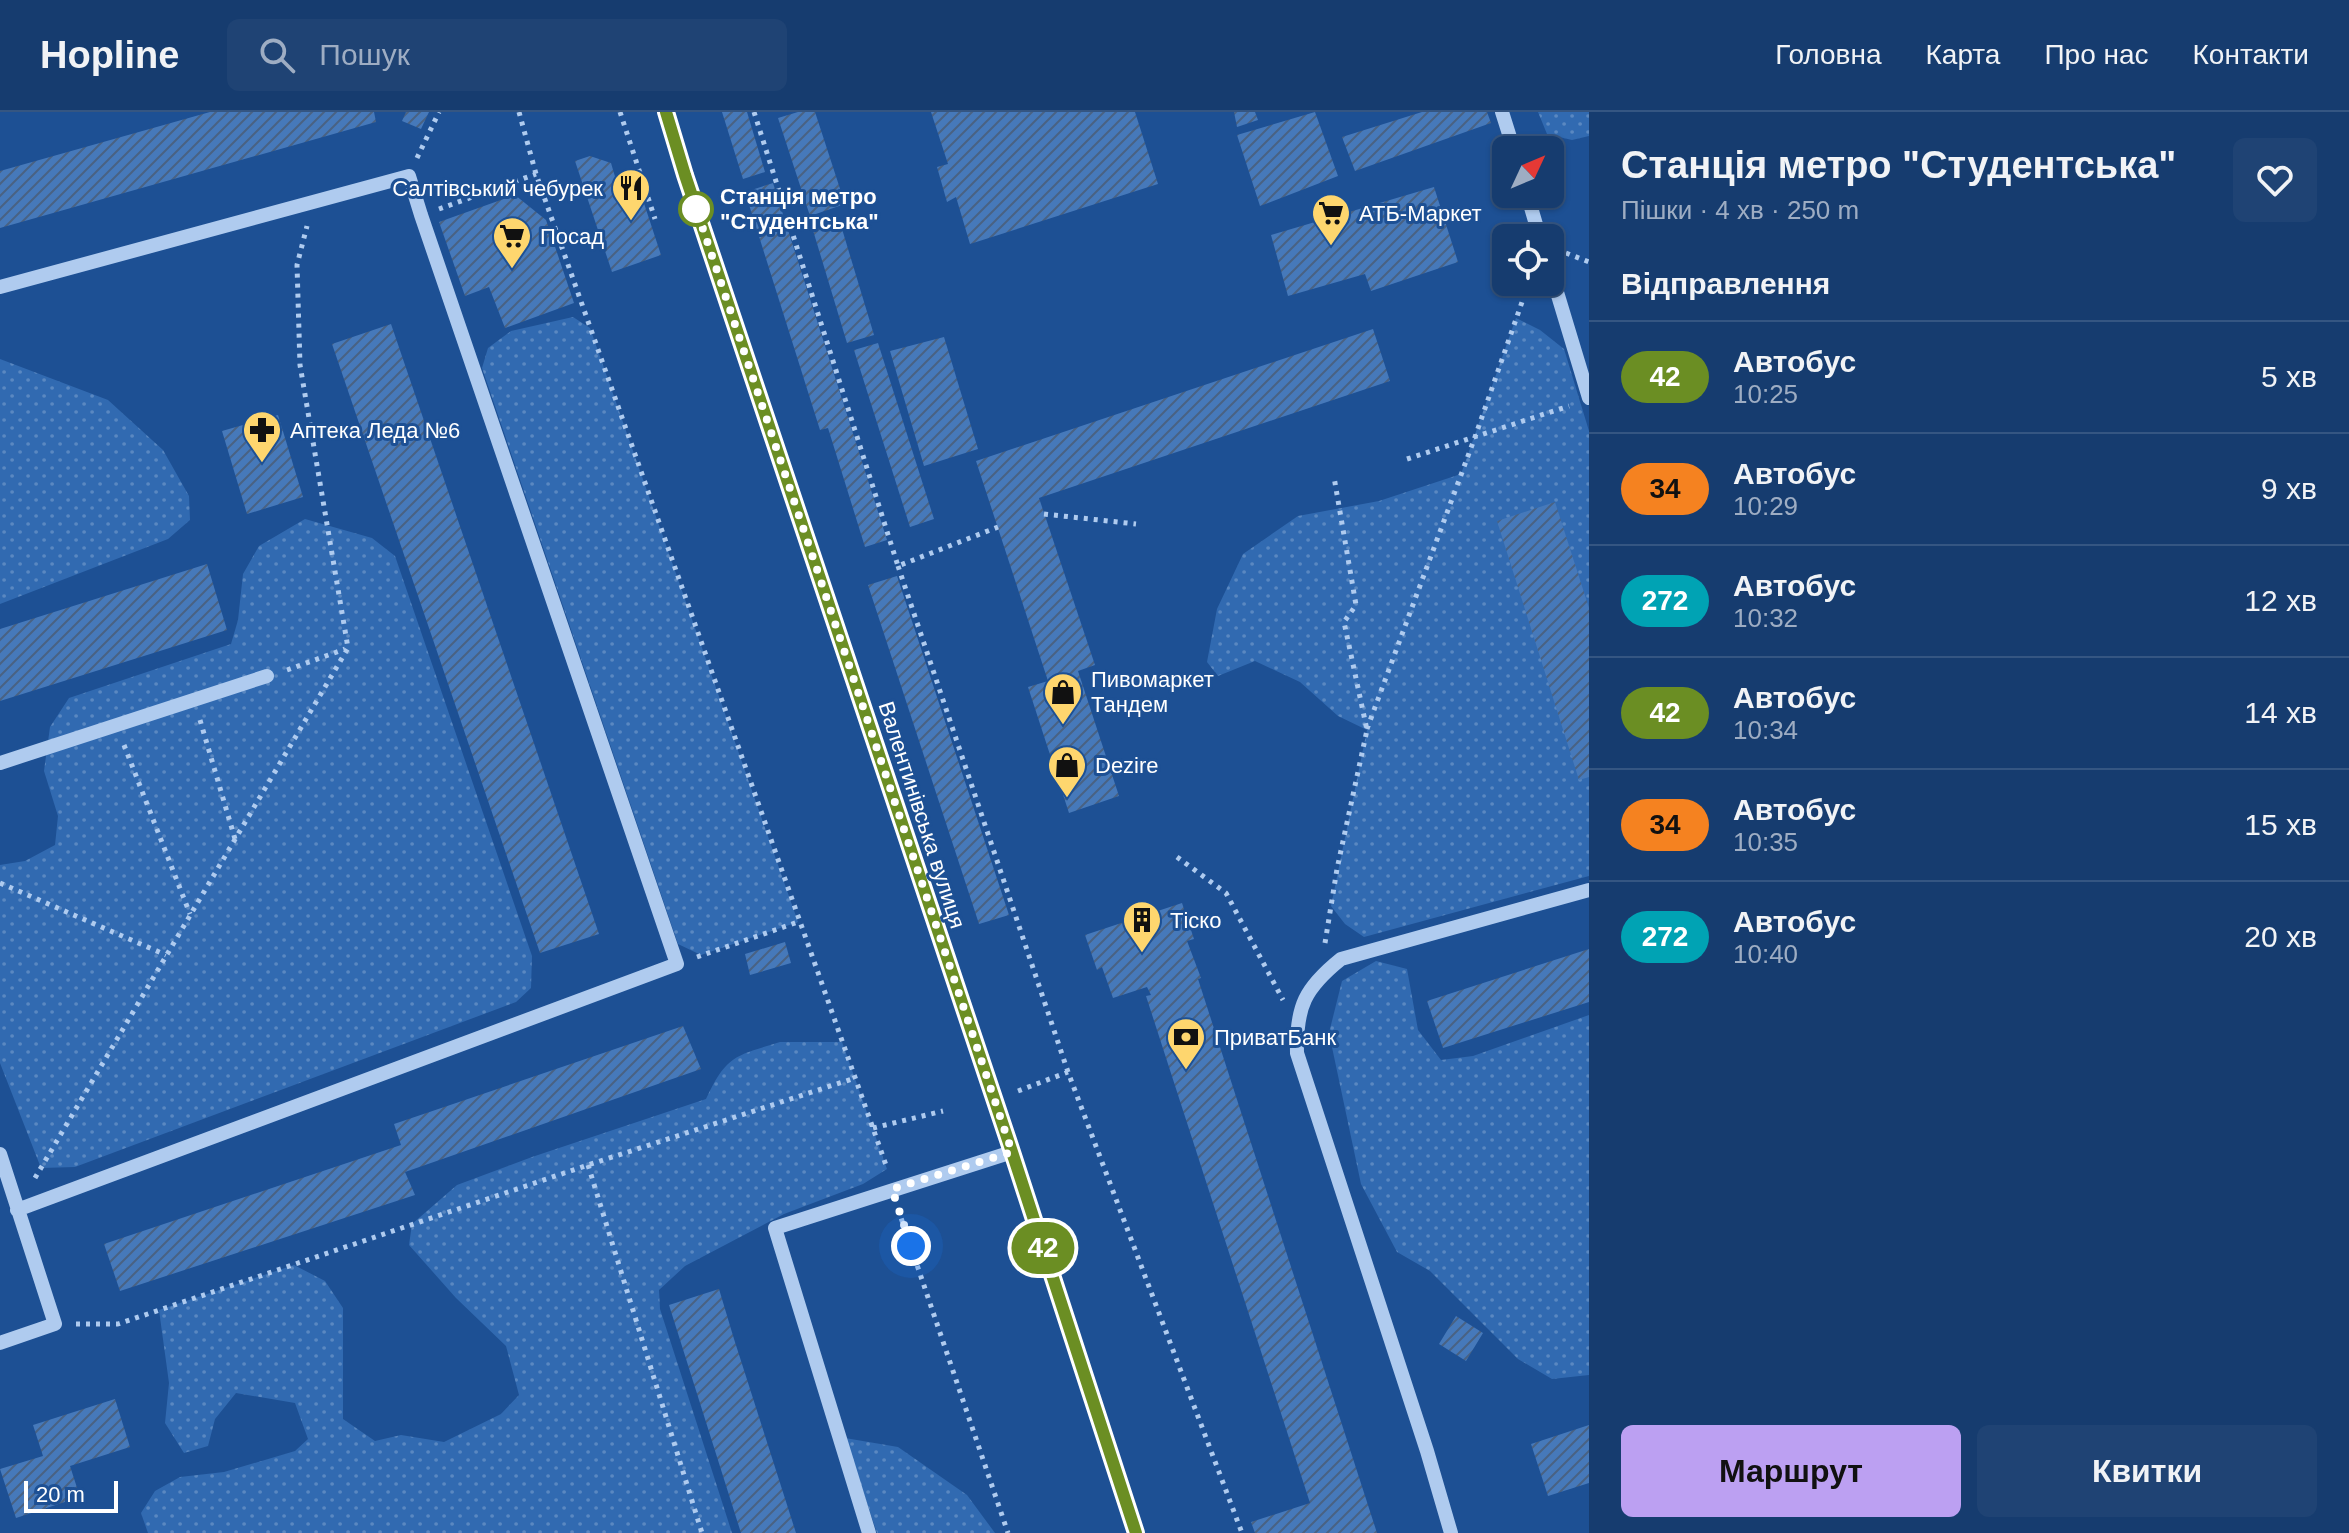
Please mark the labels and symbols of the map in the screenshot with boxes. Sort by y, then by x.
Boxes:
north arrow [1492,136,1564,208]
restaurant icon: Салтівський чебурек [610,167,652,222]
place label: Салтівський чебурек [392,176,603,201]
place label: Станція метро "Студентська" [720,184,879,234]
marker: Станція метро "Студентська" [679,192,713,226]
supermarket icon: АТБ-Маркет [1310,192,1352,247]
place label: АТБ-Маркет [1359,201,1482,226]
supermarket icon: Посад [491,215,533,270]
place label: Посад [540,224,604,249]
pharmacy icon: Аптека Леда №6 [241,409,283,464]
place label: Аптека Леда №6 [290,418,460,443]
place label: Пивомаркет Тандем [1091,667,1214,717]
shop icon: Пивомаркет Тандем [1042,671,1084,726]
street label: Валентинівська вулиця [873,698,971,932]
shop icon: Dezire [1046,744,1088,799]
place label: Dezire [1095,753,1159,778]
building icon: Тіско [1121,899,1163,954]
place label: Тіско [1170,908,1221,933]
bank icon: ПриватБанк [1165,1016,1207,1071]
place label: ПриватБанк [1214,1025,1336,1050]
line badge: 42 [1007,1222,1079,1274]
your location [891,1226,931,1266]
scale bar [24,1477,118,1513]

